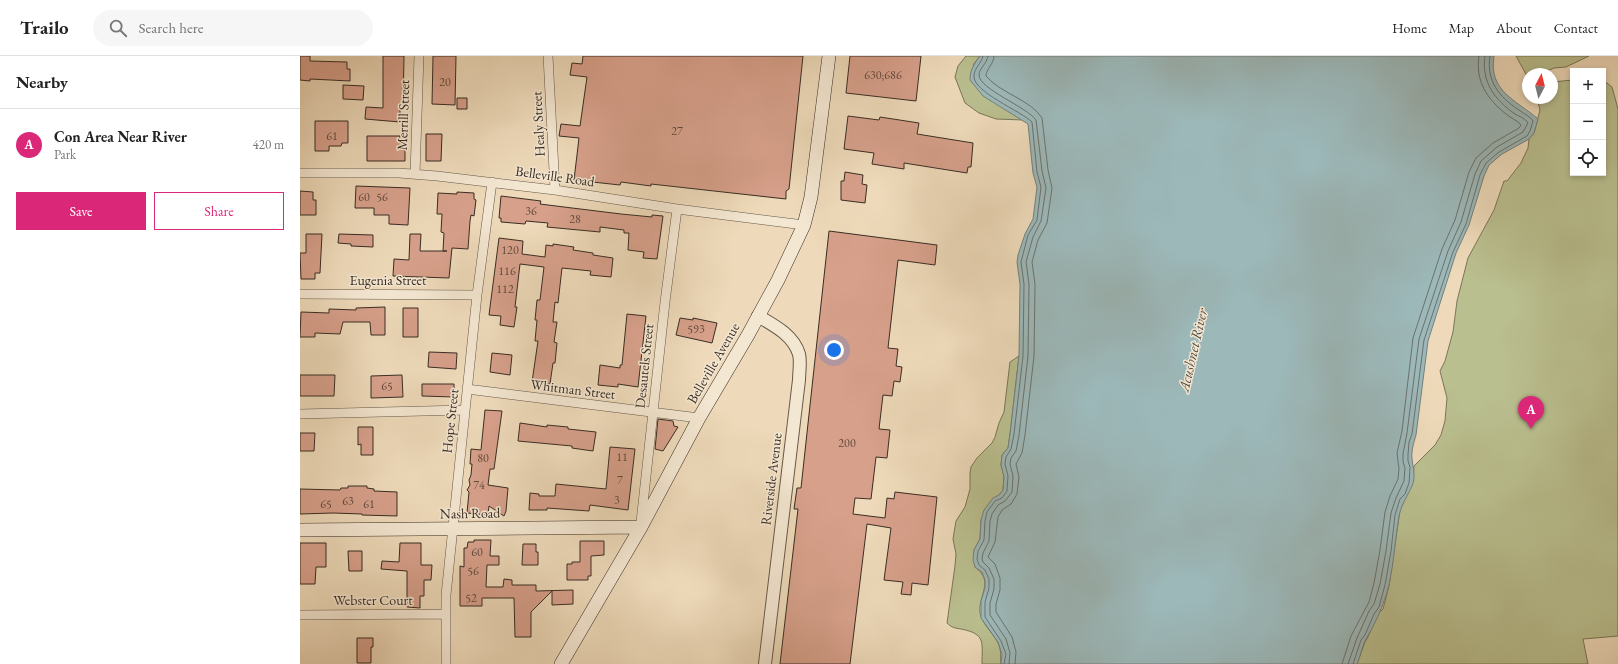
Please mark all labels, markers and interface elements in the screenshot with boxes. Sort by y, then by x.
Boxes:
search box [93,10,373,46]
text: Trailo [20,15,69,40]
icon: search [107,17,129,39]
text: Search here [139,18,204,37]
text: Home [1392,19,1427,37]
text: Map [1449,19,1474,37]
text: About [1496,19,1532,37]
text: Contact [1554,19,1598,37]
house number: 630;686 [864,67,902,83]
north arrow [1522,68,1558,104]
map controls [1570,68,1606,176]
button: + [1570,68,1606,104]
text: Nearby [16,71,68,93]
house number: 20 [439,74,451,90]
street label: Merrill Street [393,79,413,151]
street label: Healy Street [527,90,549,157]
button: − [1570,104,1606,140]
house number: 27 [671,123,683,139]
text: Con Area Near River [54,127,187,146]
house number: 61 [326,128,338,144]
text: A [24,136,34,153]
text: 420 m [253,136,284,153]
button: locate [1570,140,1606,176]
text: Park [54,146,76,163]
street label: Belleville Road [514,162,597,191]
house number: 60 [358,189,370,205]
house number: 56 [376,189,388,205]
button: Save [16,192,146,230]
button: Share [154,192,284,230]
house number: 36 [525,203,537,219]
house number: 28 [569,211,581,227]
house number: 120 [501,242,519,258]
house number: 116 [498,263,516,279]
street label: Eugenia Street [350,271,427,289]
house number: 112 [496,281,514,297]
water label: Acushnet River [1173,305,1212,394]
street label: Belleville Avenue [683,319,744,407]
house number: 593 [687,321,705,337]
street label: Desautels Street [631,322,657,409]
your location [824,340,844,360]
street label: Whitman Street [530,375,617,403]
house number: 65 [381,378,393,394]
street label: Hope Street [438,387,462,454]
pin: A [1518,396,1544,429]
street label: Riverside Avenue [756,431,786,526]
house number: 200 [838,435,856,451]
house number: 11 [616,449,628,465]
house number: 80 [477,450,489,466]
house number: 7 [617,472,623,488]
house number: 74 [473,477,485,493]
house number: 3 [614,492,620,508]
house number: 63 [342,493,354,509]
house number: 65 [320,496,332,512]
house number: 61 [363,496,375,512]
street label: Nash Road [440,503,501,523]
house number: 60 [471,544,483,560]
house number: 56 [467,563,479,579]
house number: 52 [465,590,477,606]
street label: Webster Court [333,591,413,609]

